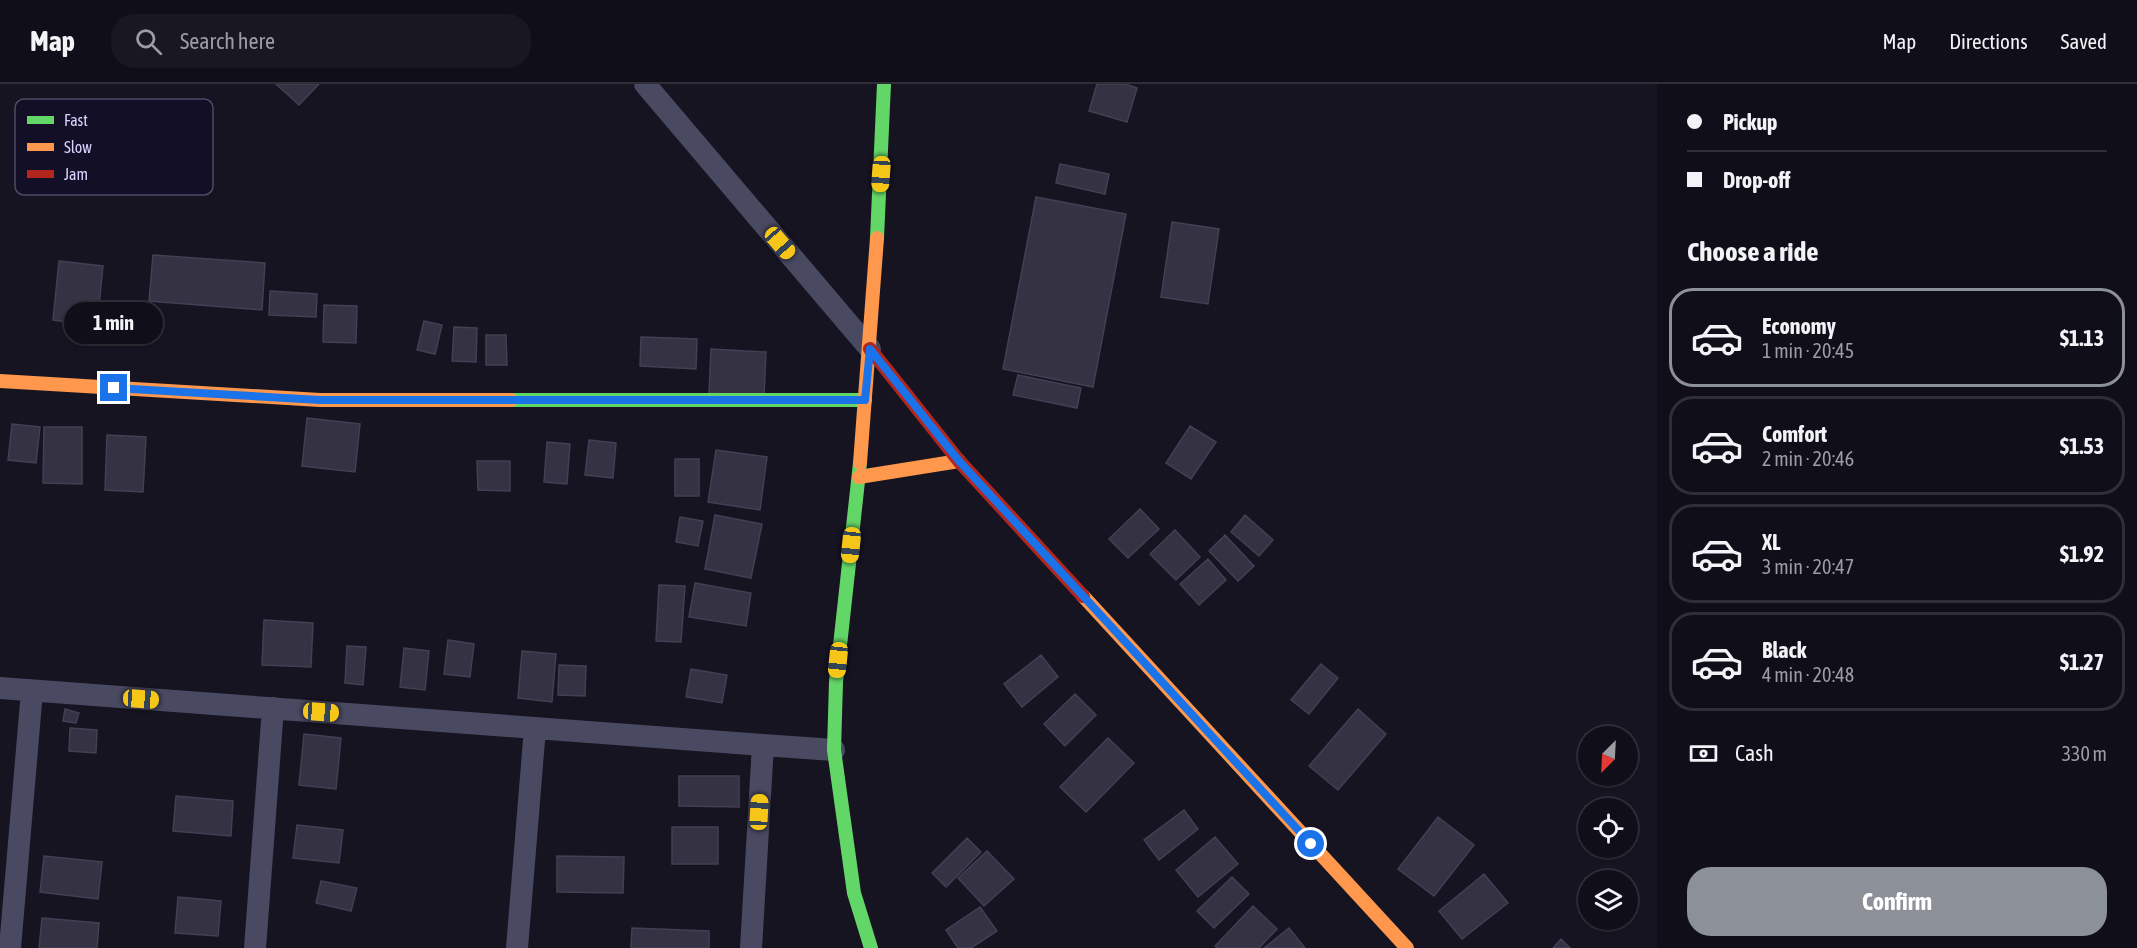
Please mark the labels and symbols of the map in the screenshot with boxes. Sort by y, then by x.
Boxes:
legend [15,99,213,195]
text: Fast [64,111,88,129]
text: Slow [64,138,92,156]
car [871,155,891,193]
text: Jam [64,165,88,183]
car [761,224,799,262]
callout: 1 min [64,301,164,343]
route end [100,374,127,401]
car [840,526,862,564]
car [827,641,849,679]
car [122,689,160,709]
car [302,702,340,722]
north arrow [1578,726,1638,786]
car [749,794,769,830]
route start [1297,830,1324,857]

